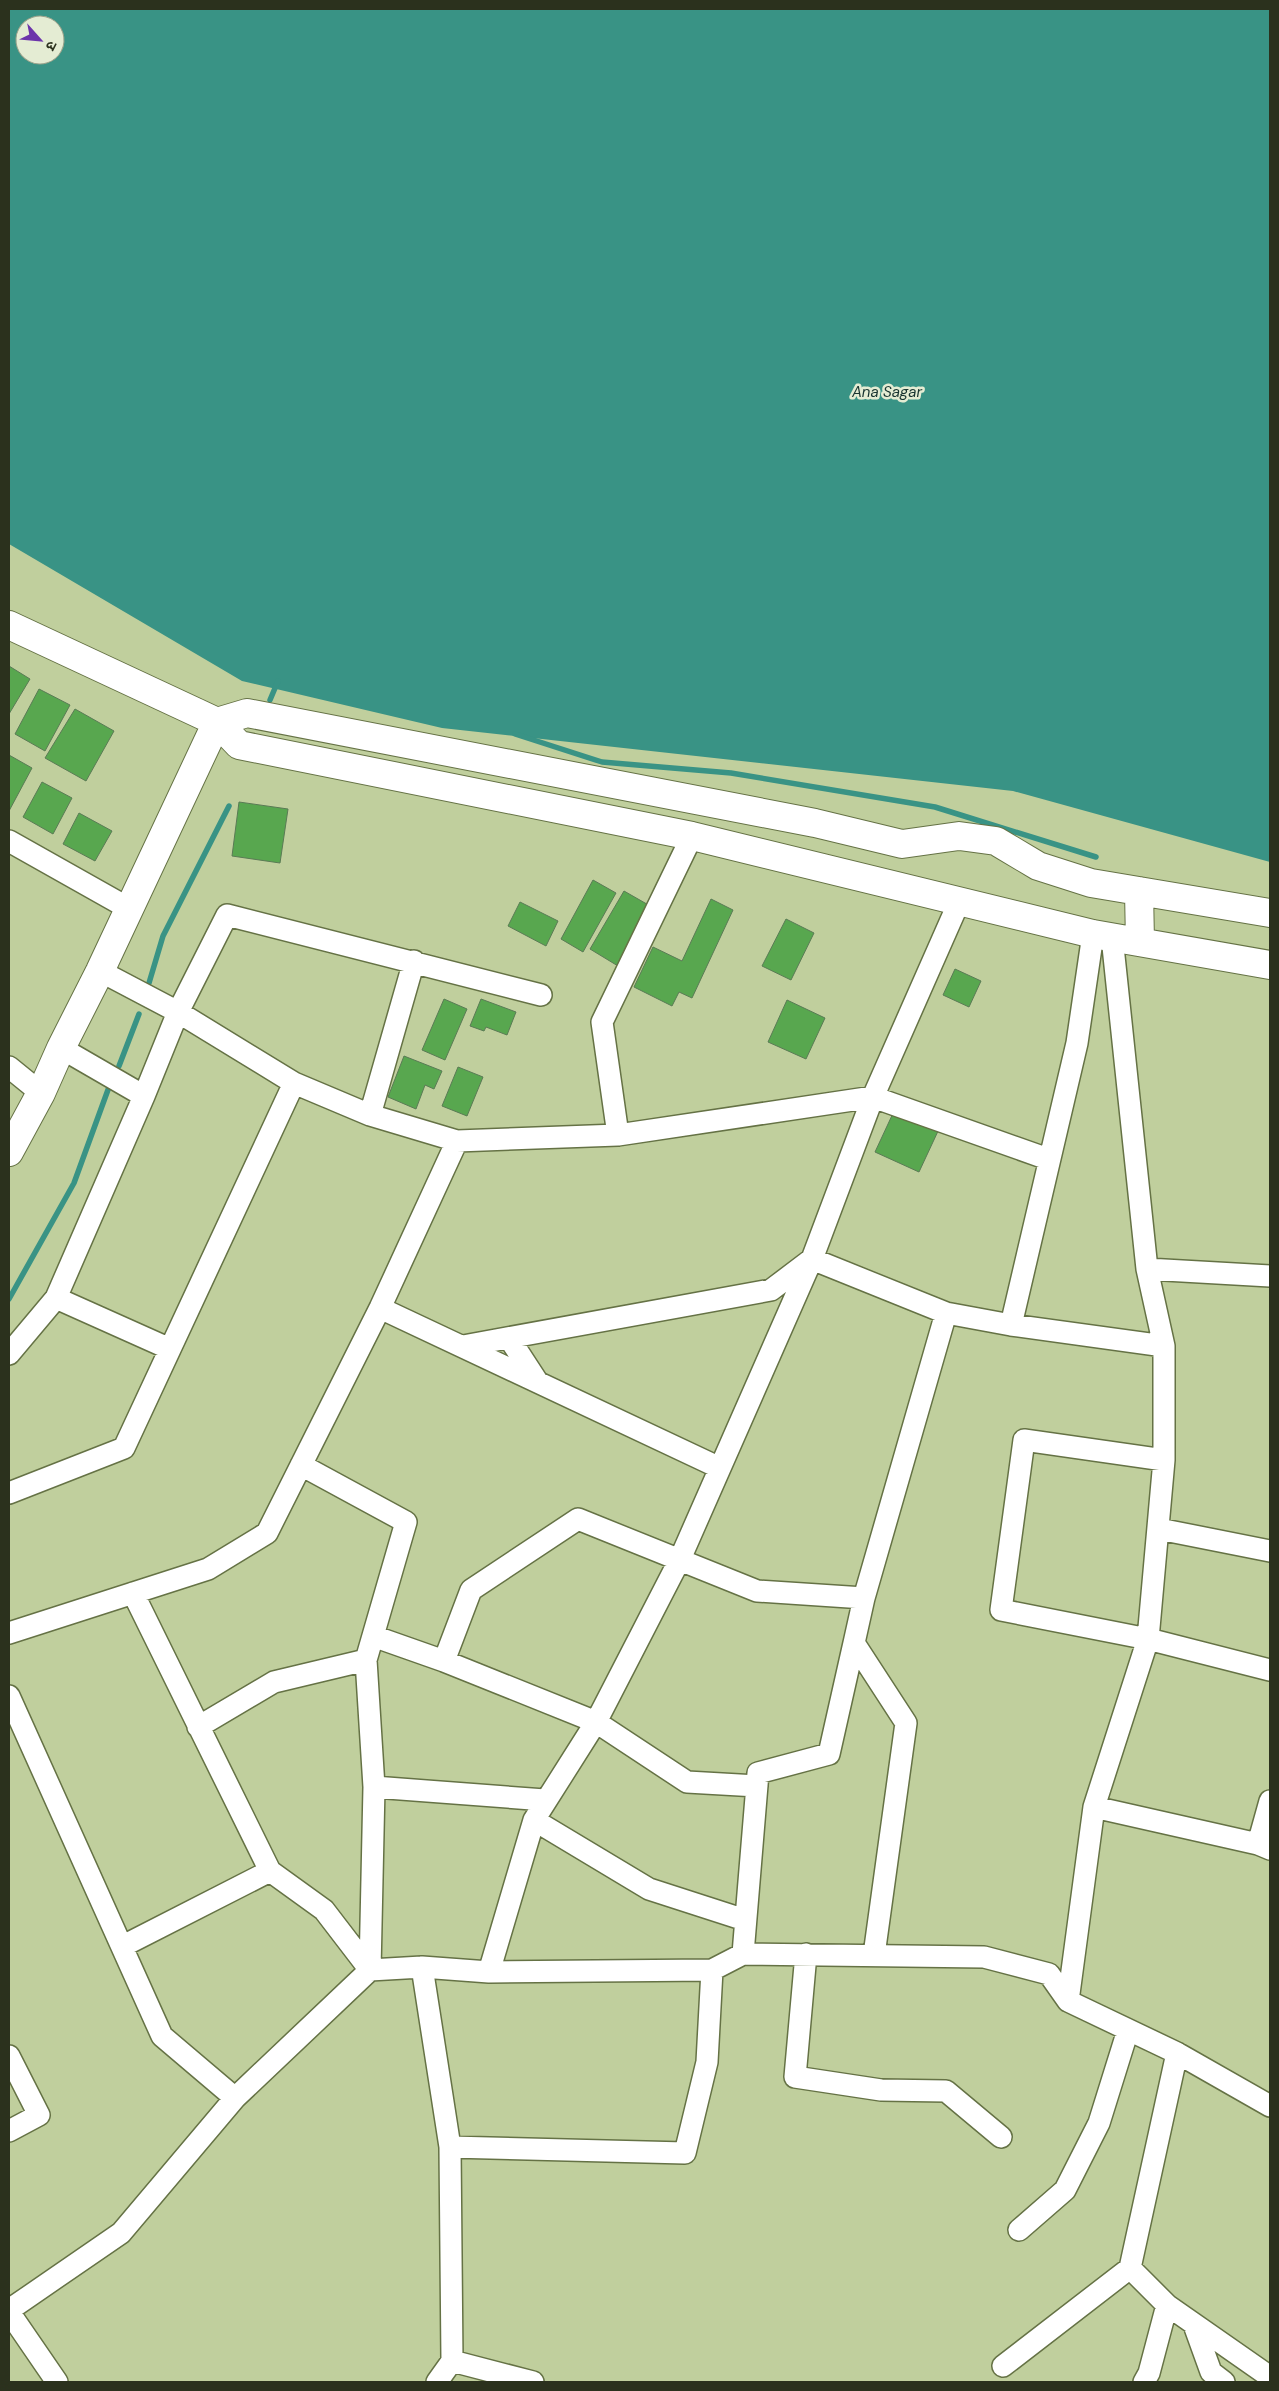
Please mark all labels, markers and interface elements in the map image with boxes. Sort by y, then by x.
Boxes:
north arrow [15,15,65,65]
text: उ [41,38,61,54]
water label: Ana Sagar [851,382,923,402]

